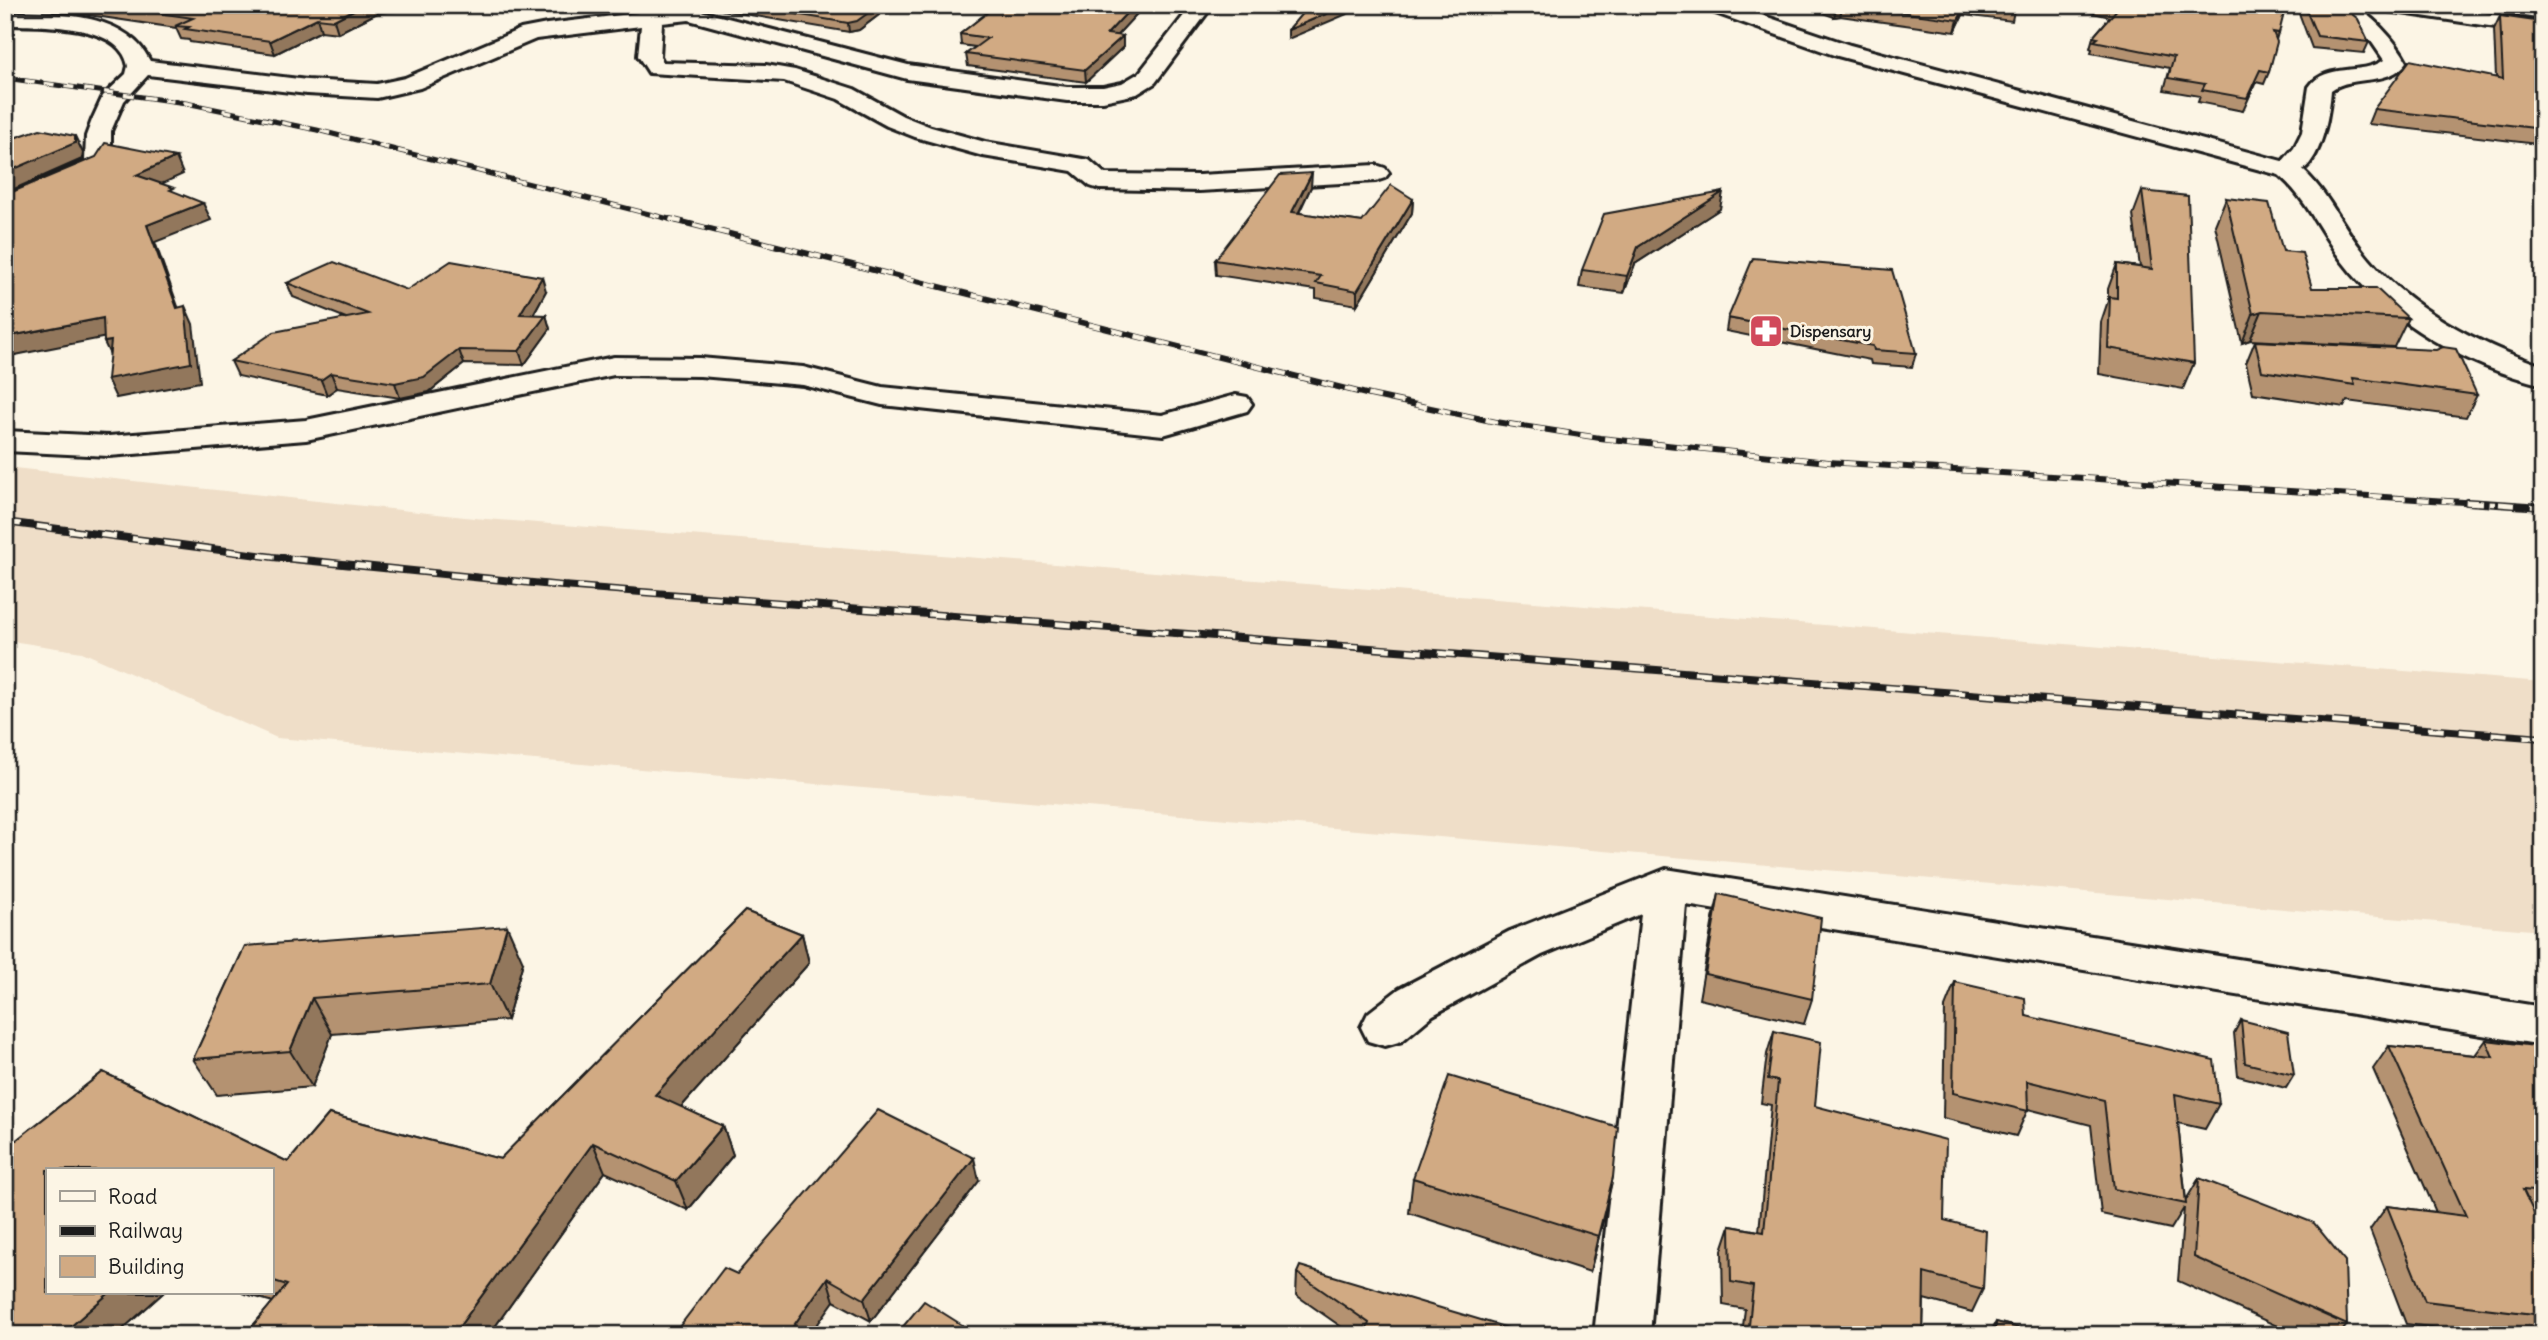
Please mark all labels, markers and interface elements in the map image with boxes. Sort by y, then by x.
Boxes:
pharmacy icon: Dispensary [1747,312,1785,350]
place label: Dispensary [1790,321,1871,342]
legend [46,1168,273,1294]
text: Road [108,1183,157,1210]
text: Railway [108,1217,183,1244]
text: Building [108,1253,184,1280]

